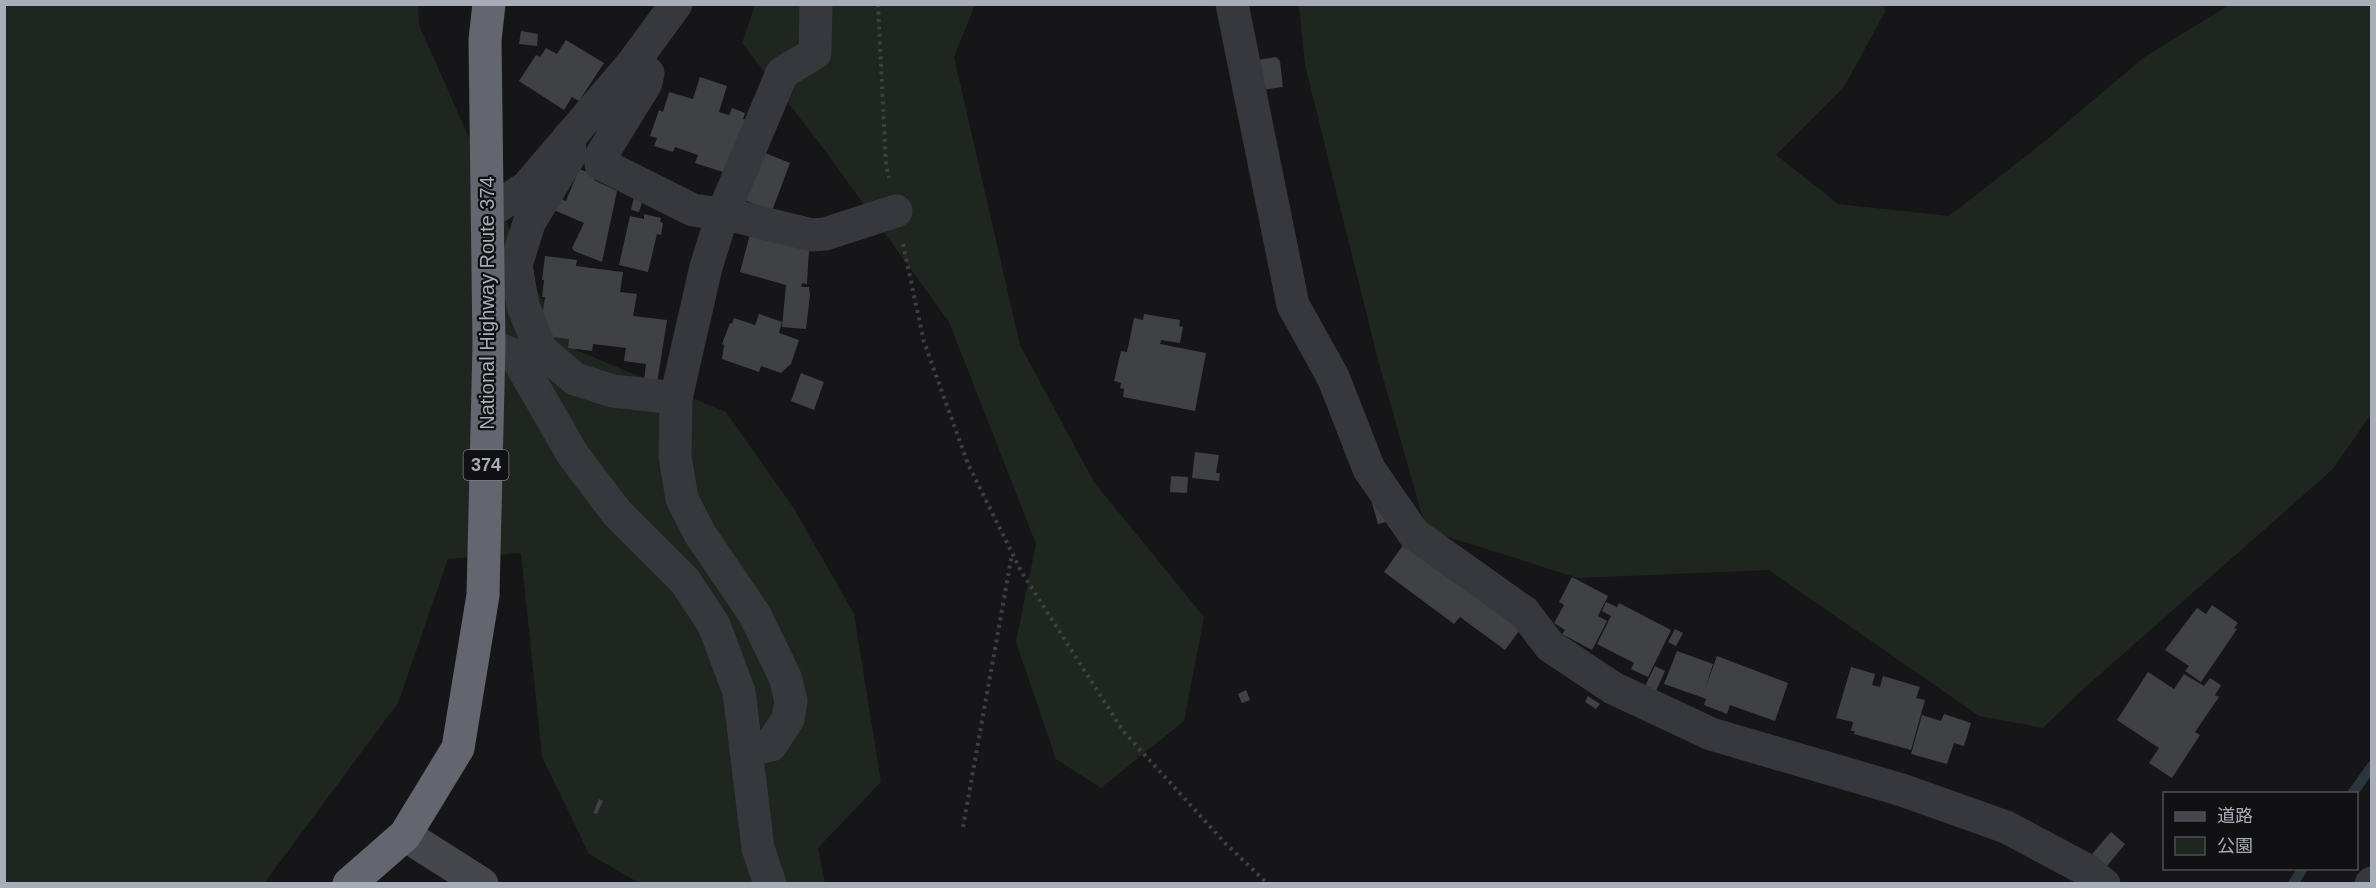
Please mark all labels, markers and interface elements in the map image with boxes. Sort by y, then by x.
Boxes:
street label: National Highway Route 374 [476,176,498,430]
road number: 374 [464,450,508,480]
legend [2163,792,2358,870]
text: 道路 [2217,806,2253,826]
text: 公園 [2217,836,2253,856]

